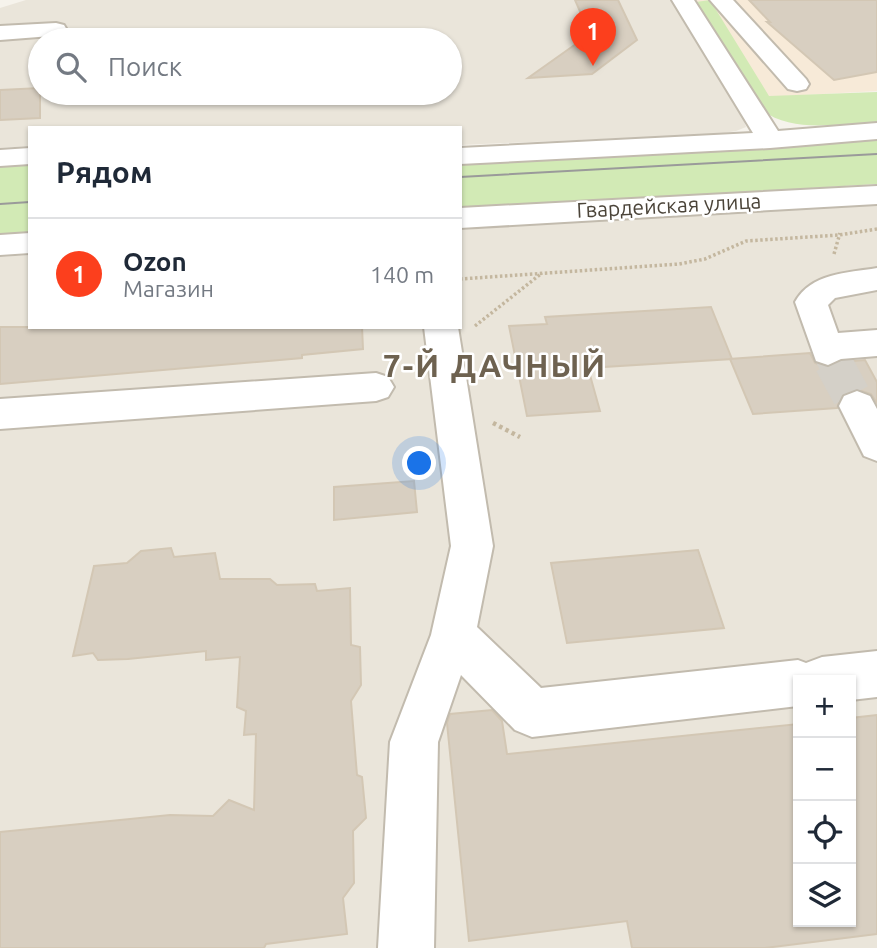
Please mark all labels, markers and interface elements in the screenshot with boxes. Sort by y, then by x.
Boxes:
pin: 1 [570,8,616,66]
search box [28,28,462,105]
icon: search [52,48,90,86]
text: Поиск [108,52,182,81]
text: Рядом [56,155,152,189]
street label: Гвардейская улица [576,188,762,222]
text: Ozon [123,247,187,276]
text: 1 [73,262,85,287]
text: 140 m [370,262,434,287]
text: Магазин [123,276,214,301]
district label: 7-Й ДАЧНЫЙ [383,347,607,383]
your location [402,446,436,480]
map controls [793,675,856,927]
button: + [793,675,856,738]
button: − [793,738,856,801]
button: locate [793,801,856,864]
button: layers [793,864,856,927]

